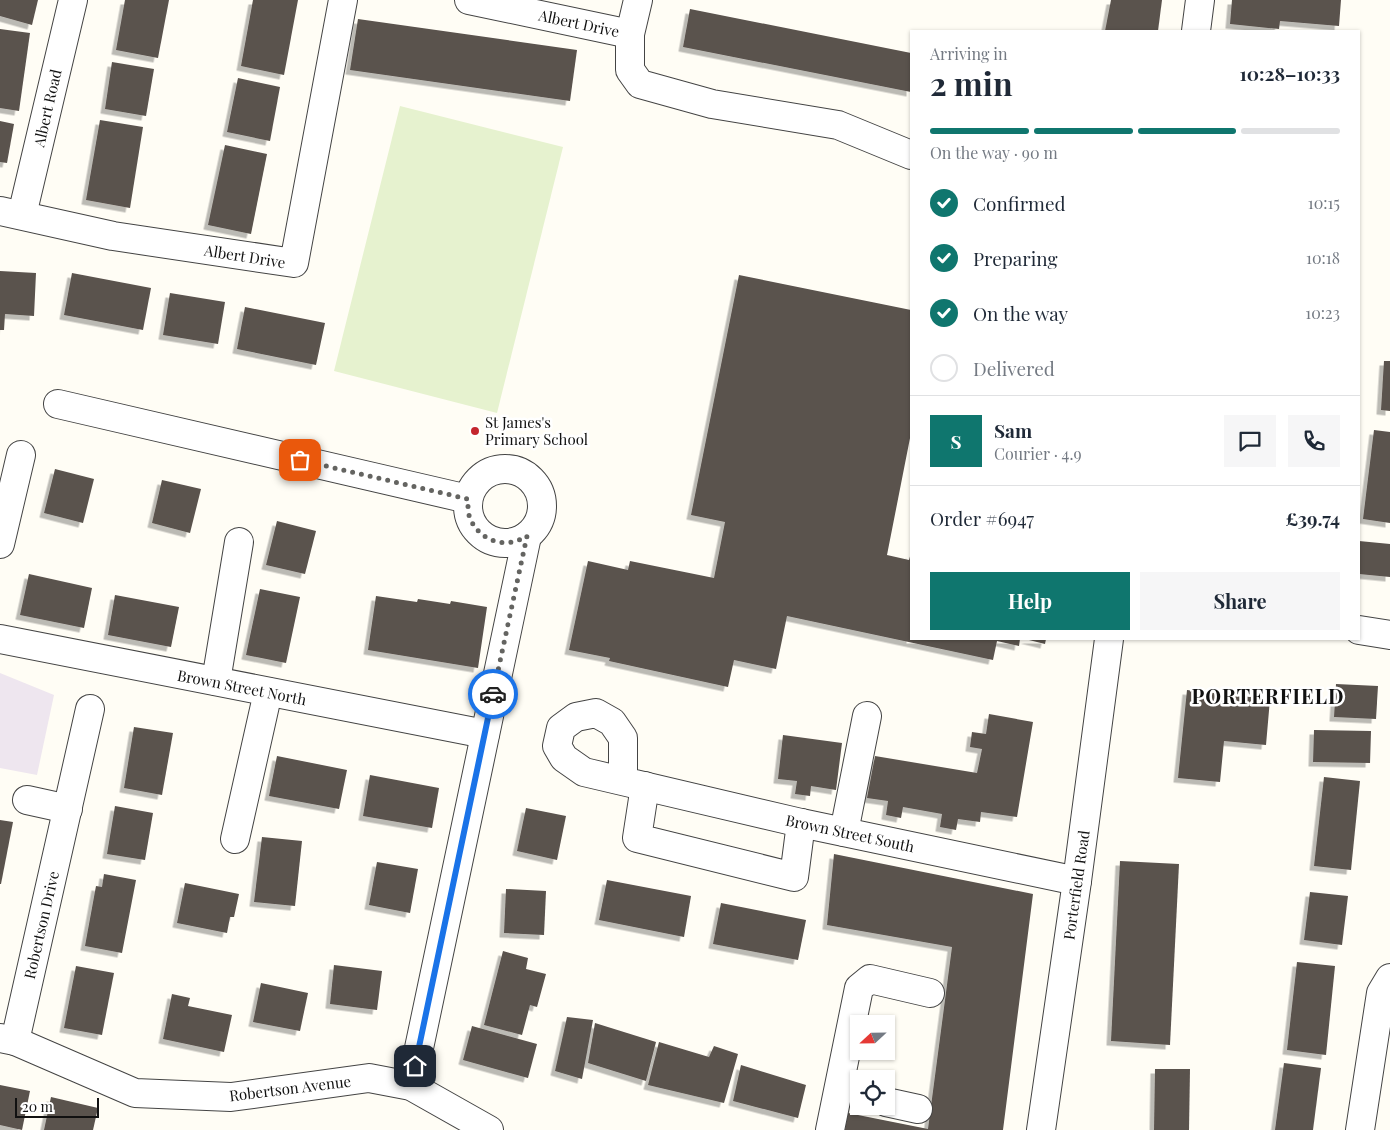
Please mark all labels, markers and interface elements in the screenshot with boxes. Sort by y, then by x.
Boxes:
street label: Albert Drive [536,4,621,41]
text: Arriving in [930,43,1008,64]
text: 10:28–10:33 [1239,60,1340,86]
text: 2 min [930,61,1013,104]
street label: Albert Road [28,67,66,150]
text: On the way · 90 m [930,142,1058,163]
icon: check [930,189,958,217]
text: Confirmed [973,190,1066,216]
text: 10:15 [1308,192,1340,213]
street label: Albert Drive [202,240,287,272]
icon: check [930,244,958,272]
text: Preparing [973,245,1058,271]
text: 10:18 [1306,247,1340,268]
icon: check [930,299,958,327]
text: On the way [973,300,1068,326]
text: 10:23 [1305,302,1340,323]
text: Delivered [973,355,1055,381]
place label: St James's Primary School [485,412,588,449]
button: chat [1224,415,1276,467]
button: phone [1288,415,1340,467]
text: Sam [994,417,1032,443]
marker: St James's Primary School [469,425,481,437]
text: S [950,428,962,454]
pin [279,439,321,481]
text: Courier · 4.9 [994,443,1082,464]
icon: bag [286,446,314,474]
text: Order #6947 [930,505,1034,531]
text: £39.74 [1286,505,1340,531]
button: Help [930,572,1130,630]
button: Share [1140,572,1340,630]
street label: Brown Street North [176,665,308,709]
courier [468,669,518,719]
icon: car [479,680,507,708]
district label: PORTERFIELD [1192,682,1344,709]
street label: Brown Street South [784,810,916,856]
street label: Porterfield Road [1058,829,1094,941]
street label: Robertson Drive [19,869,63,981]
north arrow [850,1015,895,1060]
map controls [850,1015,895,1115]
pin [394,1045,436,1087]
icon: home [401,1052,429,1080]
button: locate [850,1070,895,1115]
street label: Robertson Avenue [228,1071,352,1105]
scale bar [15,1095,99,1118]
text: 20 m [22,1097,53,1116]

